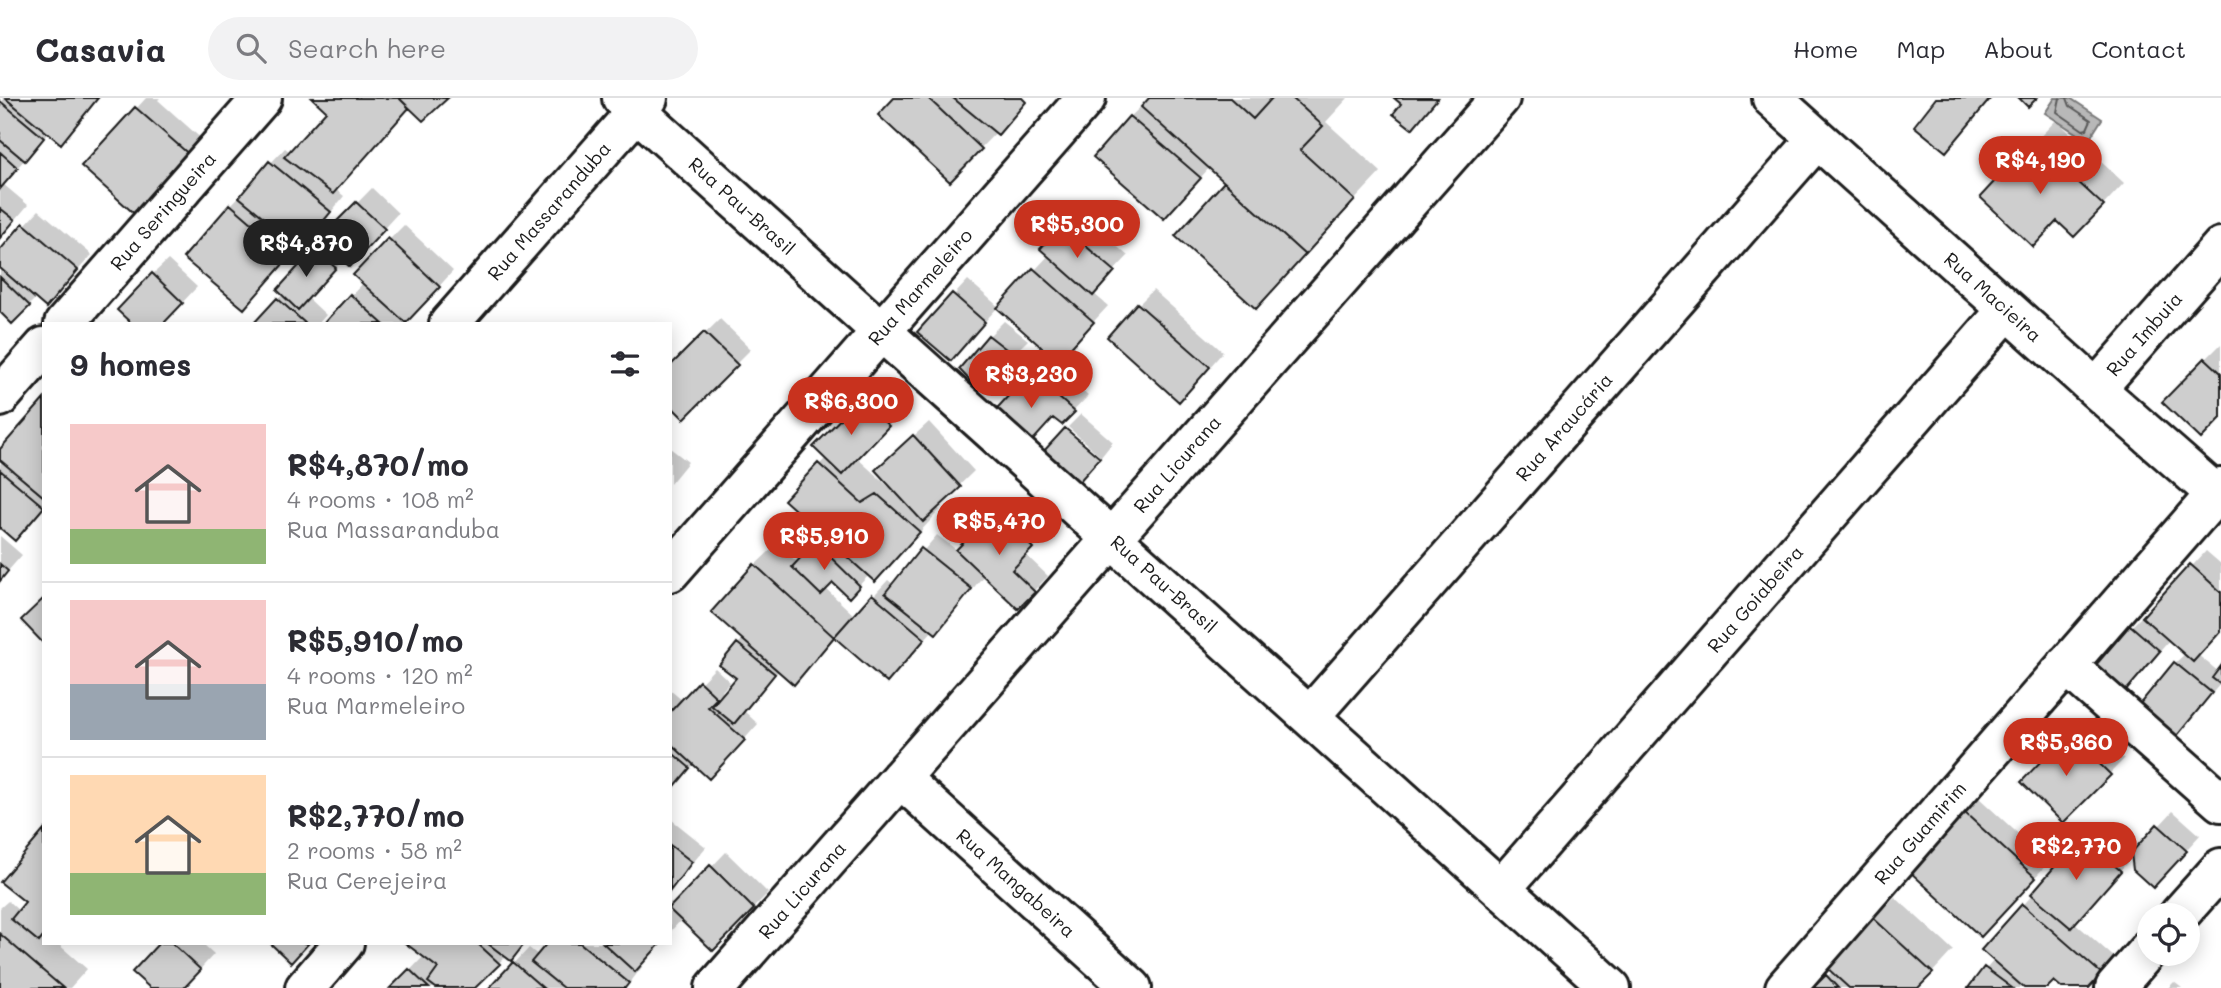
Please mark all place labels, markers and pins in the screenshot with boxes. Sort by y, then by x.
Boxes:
pin: R$4,190 [1975,136,2105,196]
pin: R$5,300 [1012,200,1142,260]
pin: R$4,870 [241,220,371,279]
pin: R$3,230 [966,350,1096,410]
pin: R$6,300 [786,378,916,437]
pin: R$5,470 [934,498,1064,557]
pin: R$5,910 [759,512,889,572]
pin: R$5,360 [2001,718,2131,778]
pin: R$2,770 [2011,822,2141,882]

